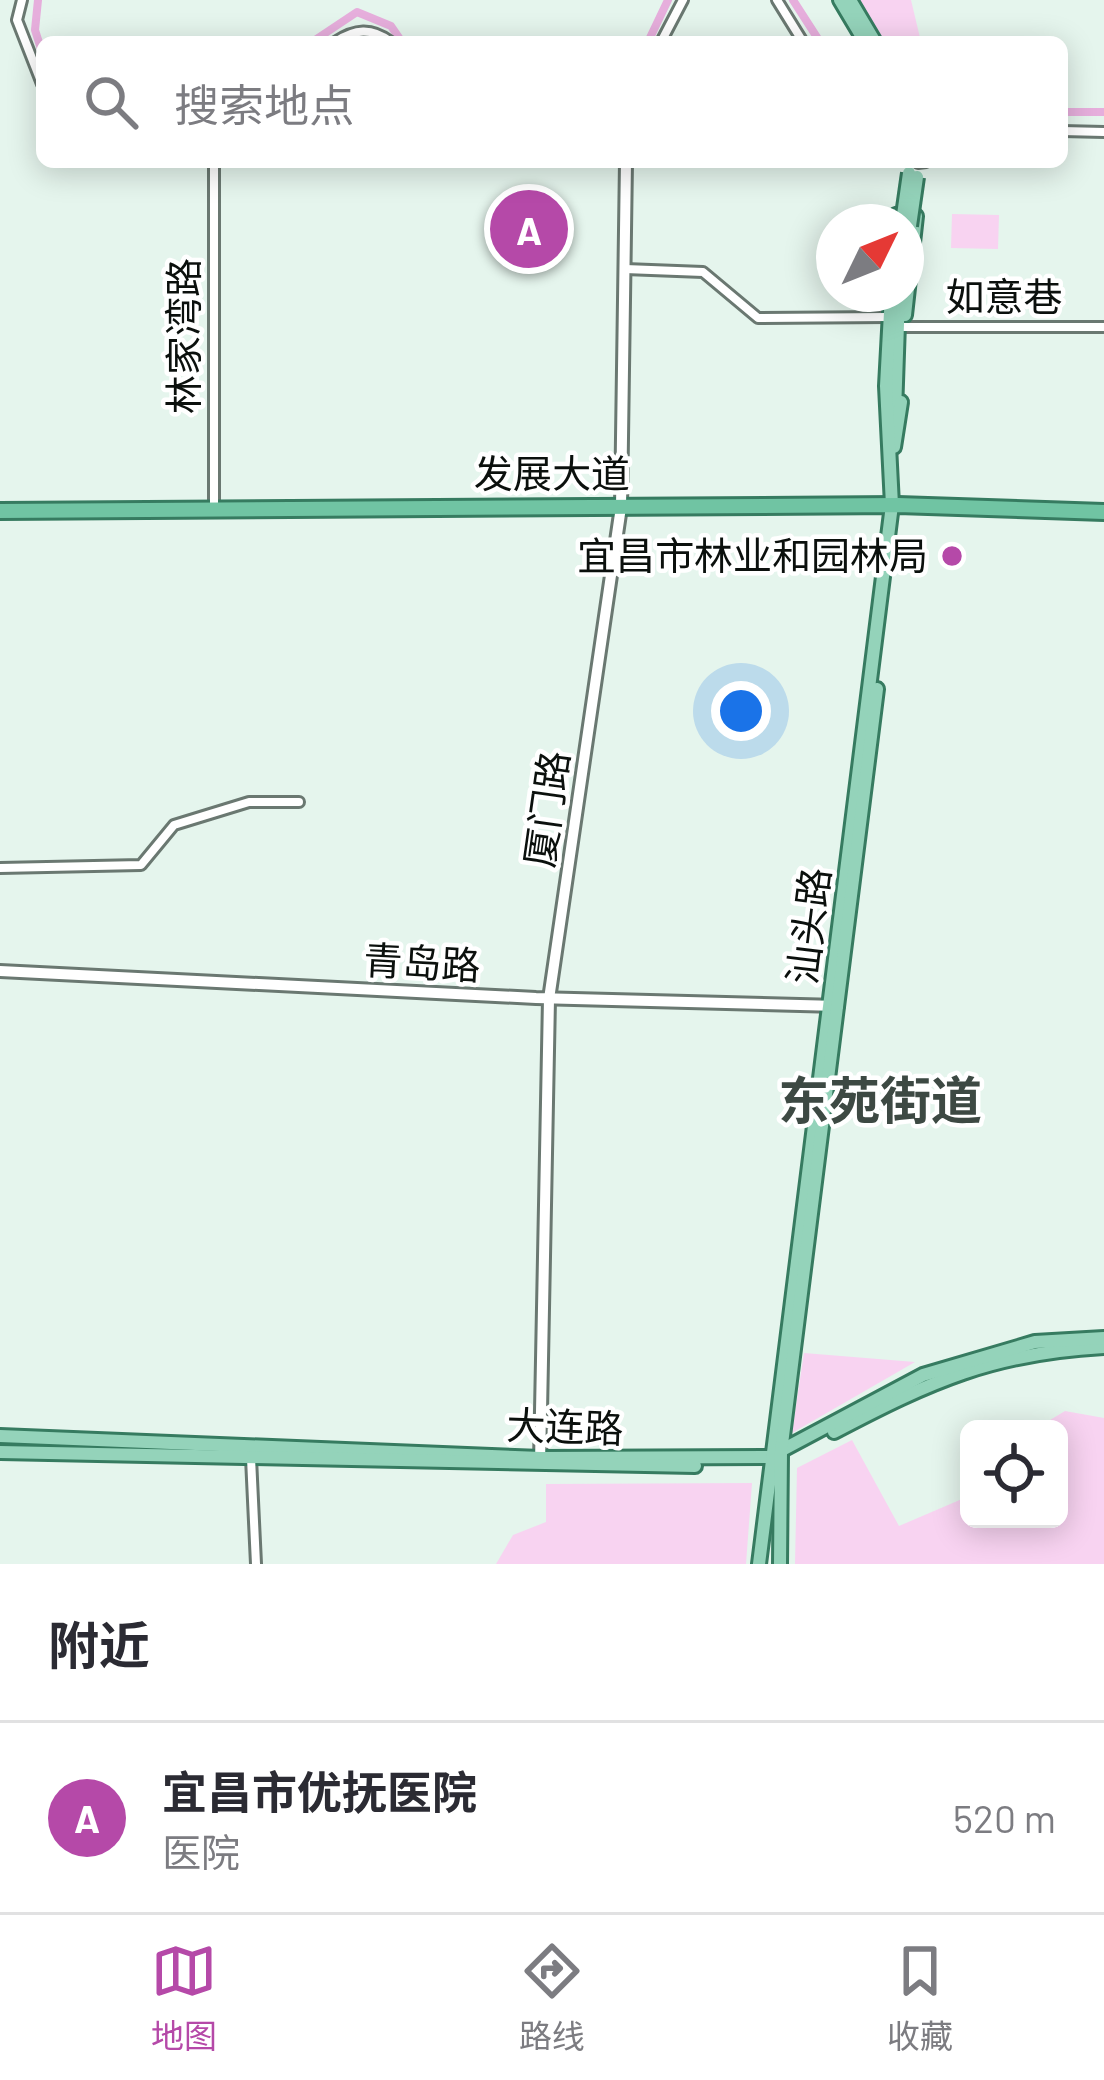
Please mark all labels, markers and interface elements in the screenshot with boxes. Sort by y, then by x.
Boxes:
search box [36,36,1068,168]
icon: search [78,69,144,135]
text: 搜索地点 [174,77,354,131]
pin: A [490,184,568,274]
north arrow [816,204,924,312]
street label: 林家湾路 [159,258,206,414]
street label: 如意巷 [945,272,1063,319]
street label: 发展大道 [474,449,630,496]
place label: 宜昌市林业和园林局 [577,531,928,578]
marker: 宜昌市林业和园林局 [939,543,965,569]
your location [711,681,771,741]
street label: 厦门路 [514,748,577,870]
street label: 汕头路 [777,865,838,987]
street label: 青岛路 [362,935,482,988]
district label: 东苑街道 [778,1068,982,1129]
street label: 大连路 [506,1400,624,1451]
map controls [960,1420,1068,1528]
button: locate [960,1420,1068,1528]
text: 附近 [48,1613,150,1674]
text: 宜昌市优抚医院 [162,1764,477,1818]
text: A [74,1794,100,1841]
text: 520 m [953,1794,1056,1841]
text: 医院 [162,1828,240,1875]
tab: 地图 [151,1938,217,2058]
tab: 路线 [519,1938,585,2058]
tab: 收藏 [887,1938,953,2058]

